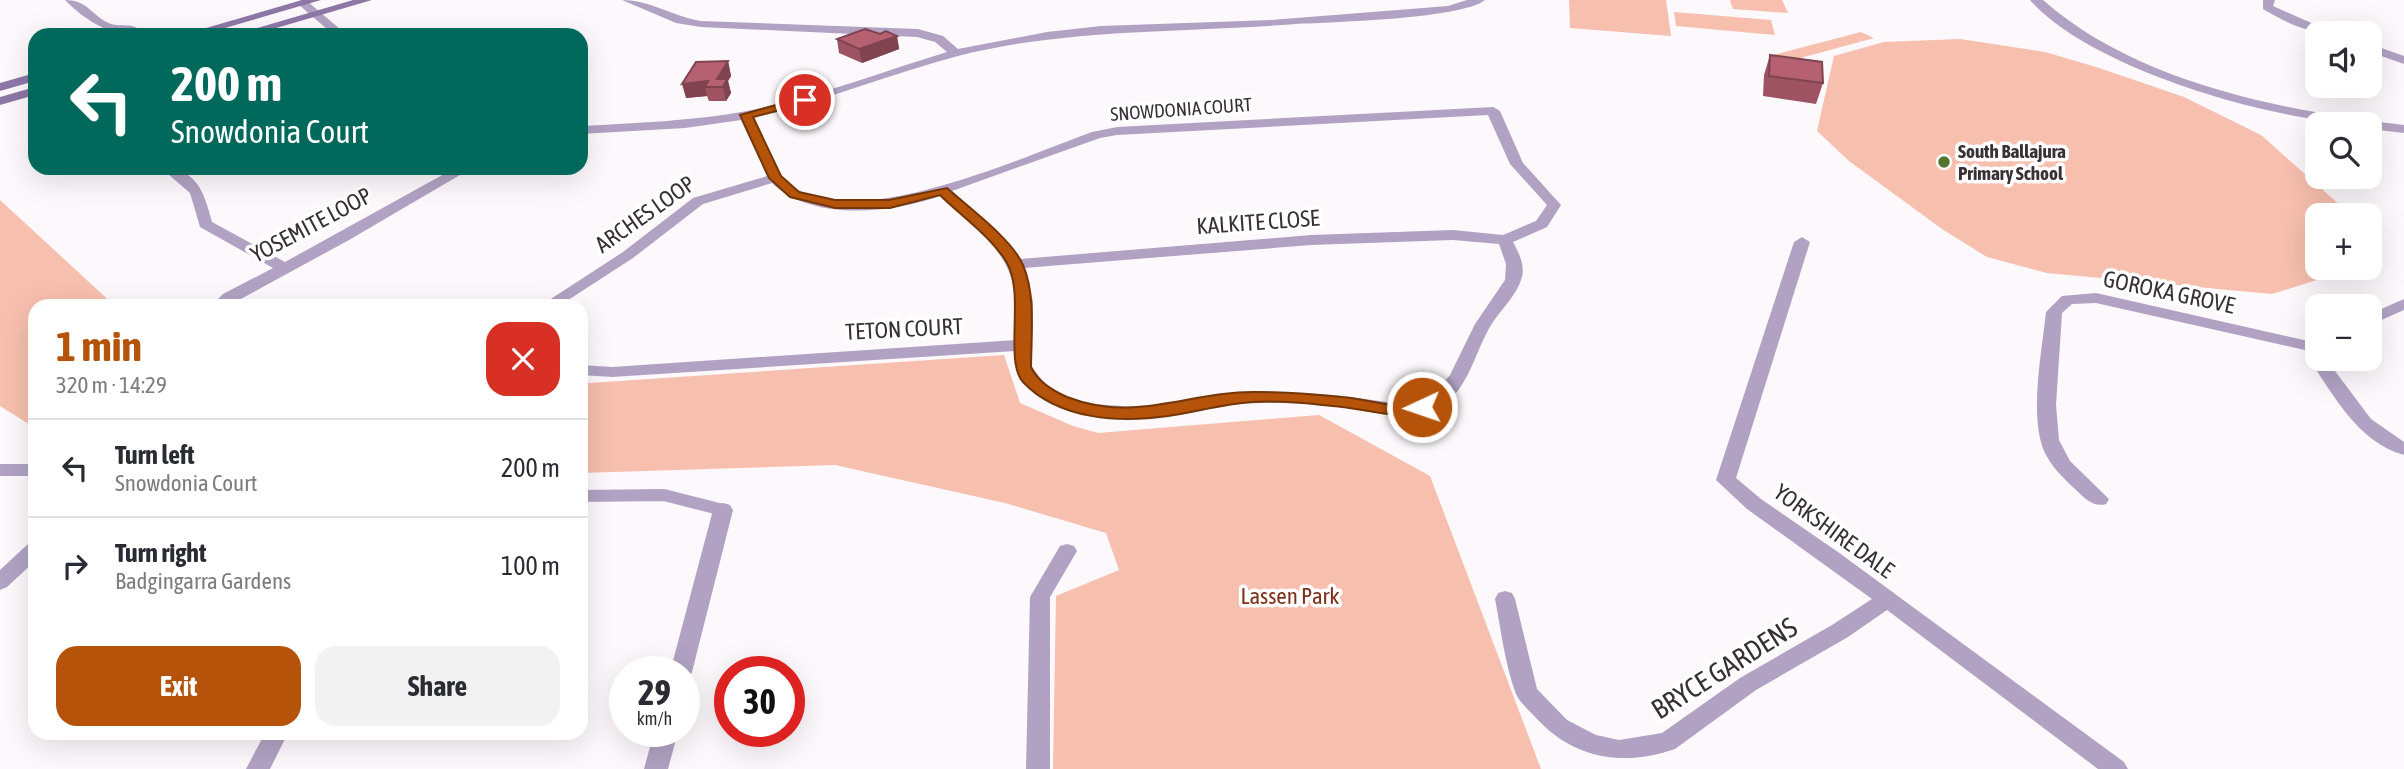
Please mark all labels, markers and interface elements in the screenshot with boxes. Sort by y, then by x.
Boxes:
map controls [2305,21,2382,371]
button: sound [2305,21,2382,98]
text: 200 m [171,55,282,111]
icon: left [56,56,147,147]
pin [775,70,835,130]
icon: arrive [786,81,824,119]
street label: SNOWDONIA COURT [1109,93,1253,125]
button: search [2305,112,2382,189]
text: Snowdonia Court [171,113,369,150]
place label: South Ballajura Primary School [1958,140,2066,184]
marker: South Ballajura Primary School [1936,154,1952,170]
street label: ARCHES LOOP [590,170,700,258]
street label: YOSEMITE LOOP [246,182,376,268]
button: + [2305,203,2382,280]
street label: KALKITE CLOSE [1196,205,1321,239]
street label: GOROKA GROVE [2101,265,2237,319]
button: − [2305,294,2382,371]
street label: TETON COURT [844,313,964,345]
text: 1 min [56,322,142,370]
button: close [486,322,560,396]
position arrow [1385,370,1459,444]
text: 320 m · 14:29 [56,372,167,398]
text: Turn left [115,440,195,470]
icon: left [56,449,94,487]
text: 200 m [501,453,560,483]
text: Snowdonia Court [115,470,257,496]
street label: YORKSHIRE DALE [1769,479,1899,583]
text: Turn right [115,538,206,568]
icon: right [56,547,94,585]
text: 100 m [501,551,560,581]
text: Badgingarra Gardens [115,568,291,594]
park label: Lassen Park [1241,583,1340,609]
street label: BRYCE GARDENS [1645,610,1803,725]
button: Exit [56,646,301,726]
button: Share [315,646,560,726]
speed limit sign: 30 [714,656,805,747]
text: 29 [638,672,671,712]
text: km/h [637,708,672,729]

